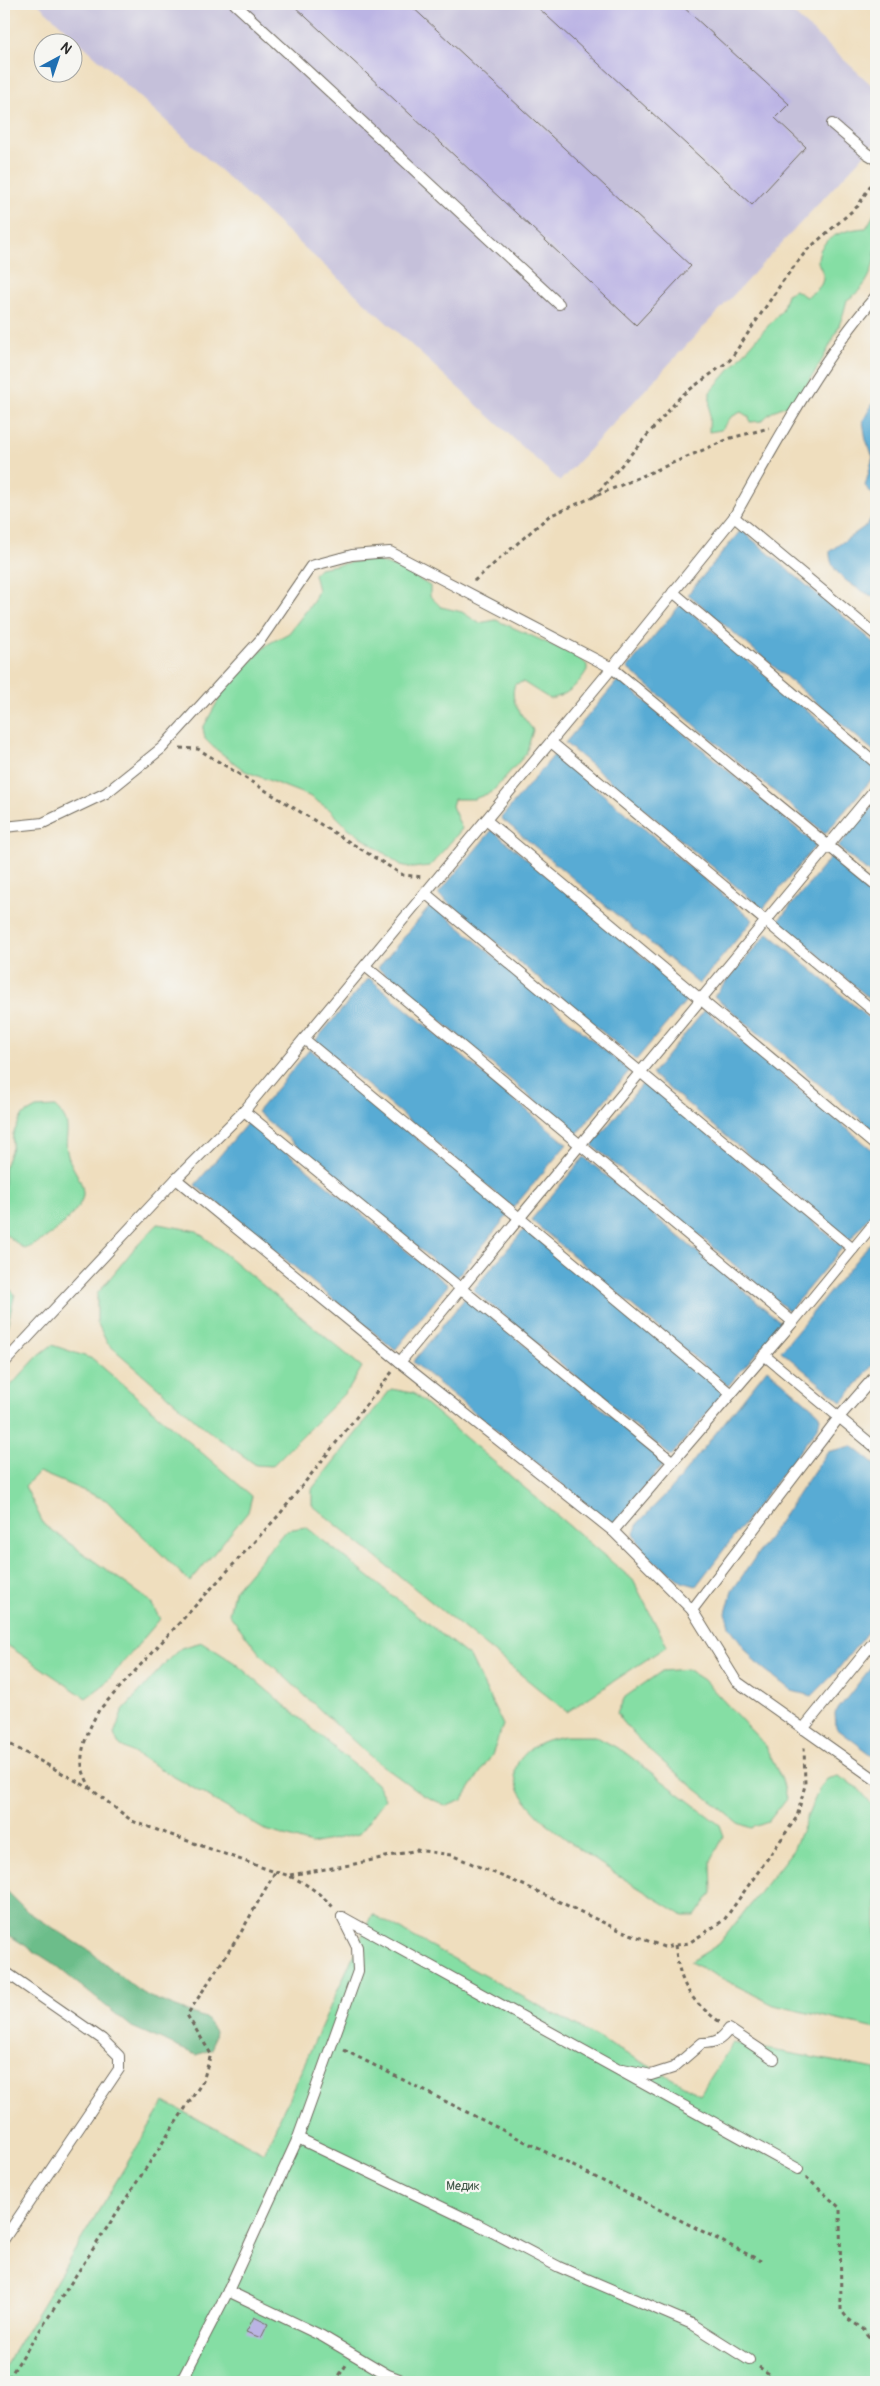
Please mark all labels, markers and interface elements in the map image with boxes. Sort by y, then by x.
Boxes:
north arrow [32,32,82,82]
text: N [57,39,75,58]
park label: Медик [446,2179,480,2194]

